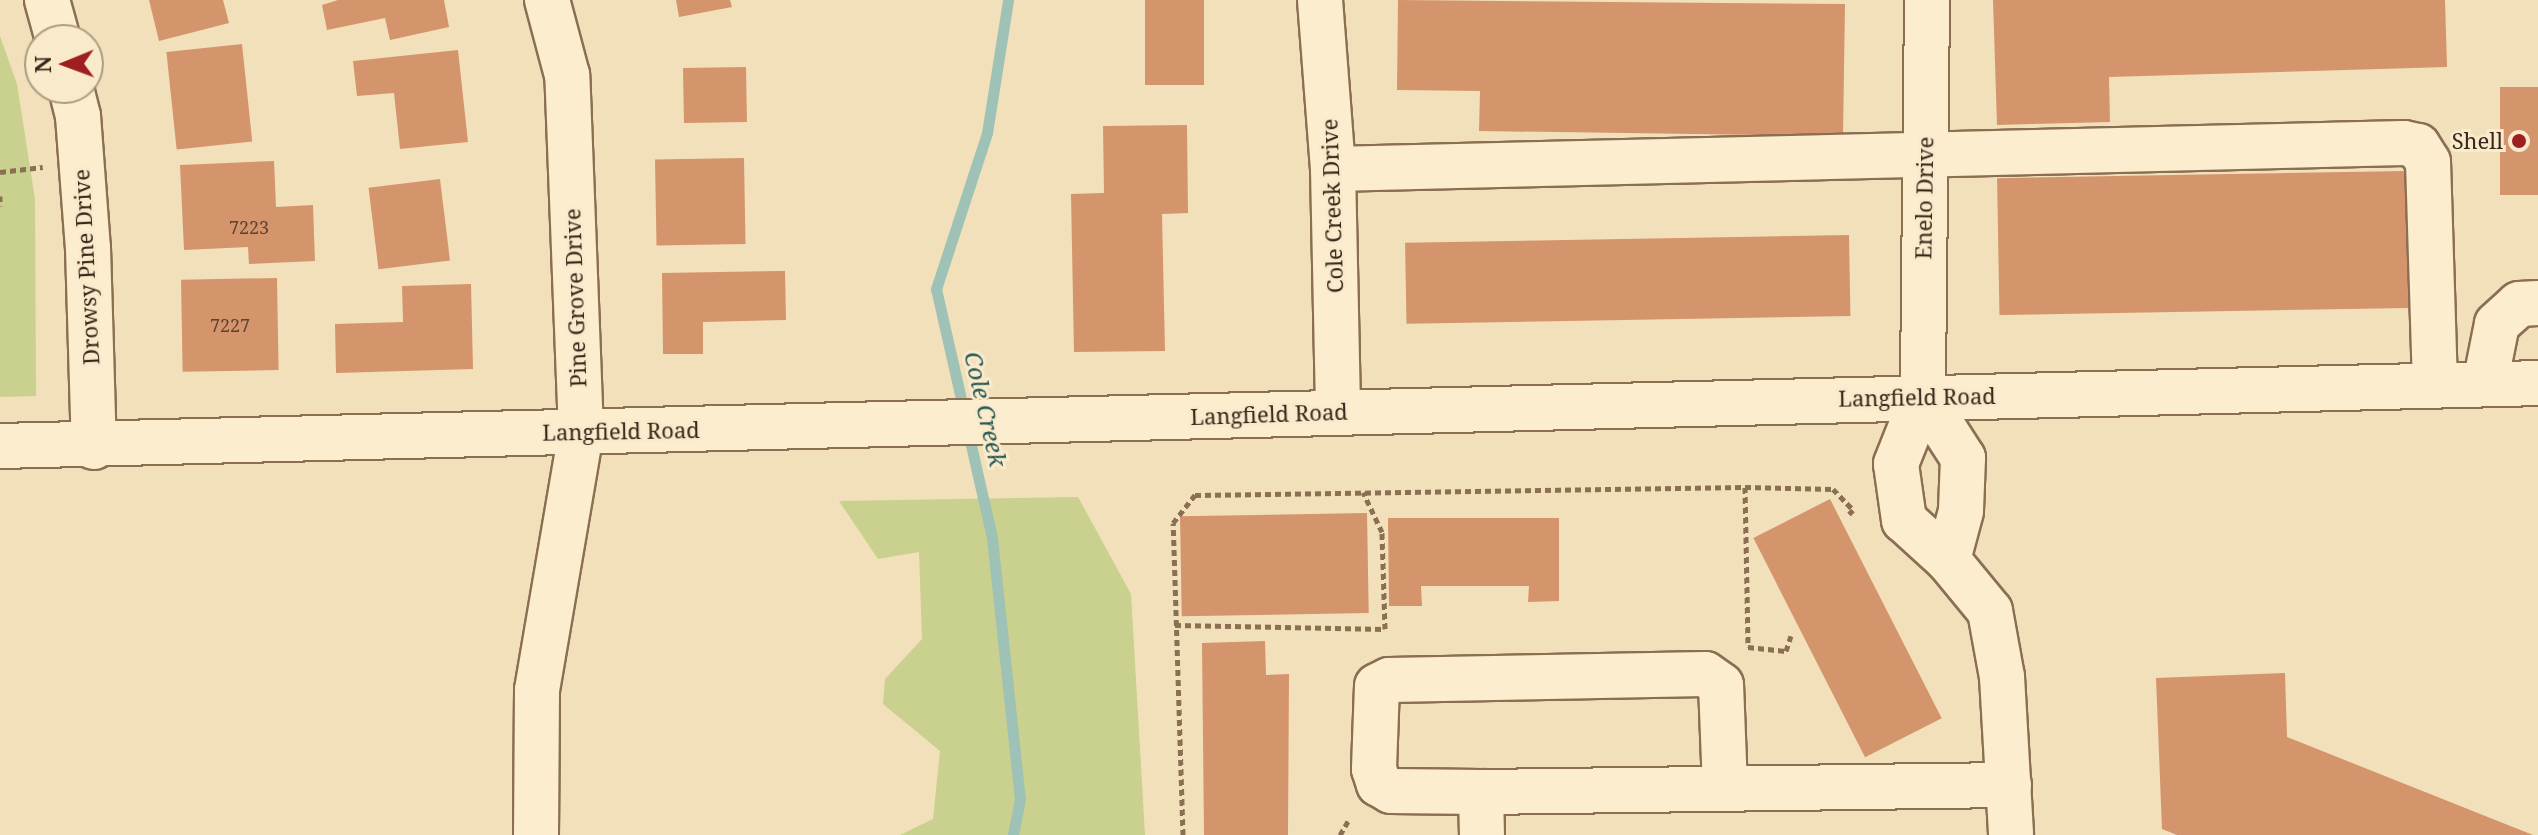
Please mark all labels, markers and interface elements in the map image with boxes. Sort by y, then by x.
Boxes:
north arrow [24,24,104,104]
text: N [27,55,57,73]
street label: Cole Creek Drive [1316,118,1348,294]
place label: Shell [2452,128,2503,154]
marker: Shell [2510,132,2528,150]
street label: Enelo Drive [1910,136,1938,260]
street label: Drowsy Pine Drive [68,168,104,366]
street label: Pine Grove Drive [559,208,591,388]
house number: 7223 [229,216,269,238]
house number: 7227 [210,314,250,336]
water label: Cole Creek [959,349,1013,469]
street label: Langfield Road [1838,382,1996,412]
street label: Langfield Road [1190,398,1348,430]
street label: Langfield Road [542,416,700,446]

